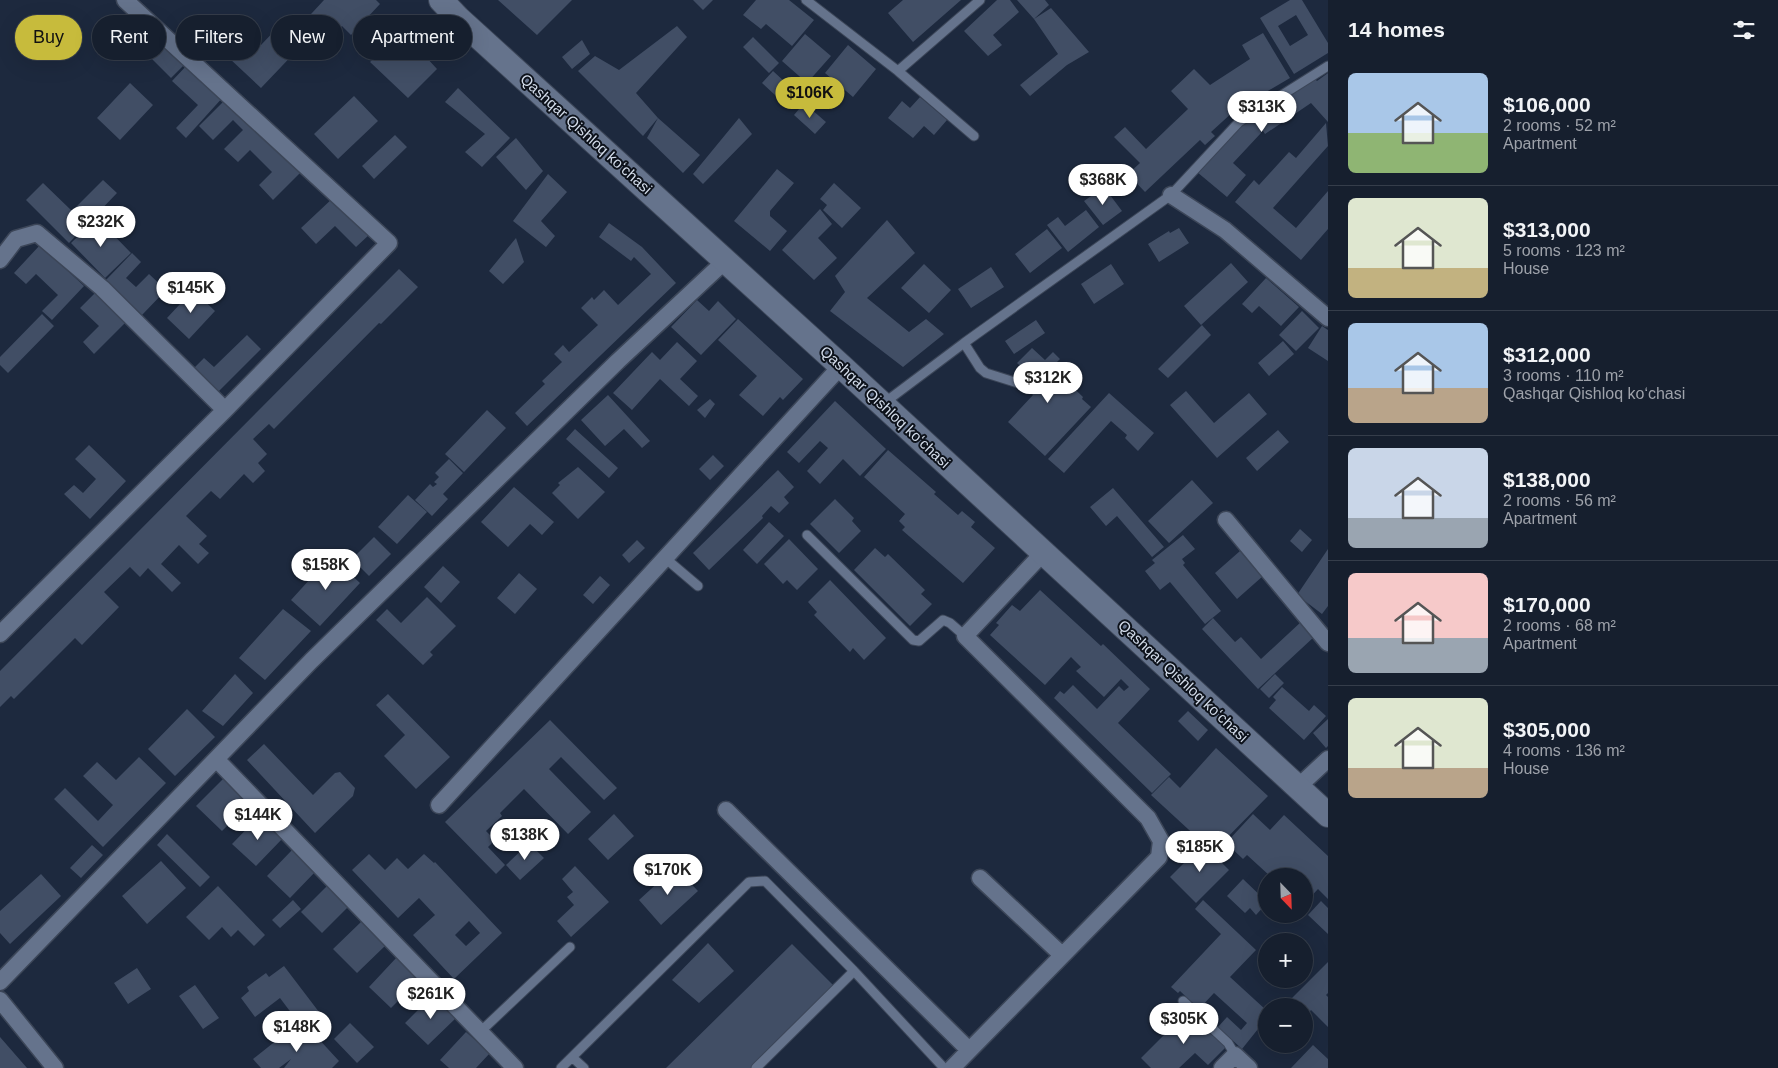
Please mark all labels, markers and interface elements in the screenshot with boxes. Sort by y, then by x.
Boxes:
chip: Buy [15,15,82,60]
chip: Rent [92,15,166,60]
chip: Filters [176,15,261,60]
chip: New [271,15,343,60]
chip: Apartment [353,15,472,60]
icon: filters [1730,16,1758,44]
text: 14 homes [1348,18,1445,41]
street label: Qashqar Qishloq koʻchasi [517,70,656,197]
pin: $106K [775,76,845,119]
text: $106K [786,84,834,101]
pin: $313K [1227,90,1297,133]
icon: home [1388,93,1448,153]
text: $106,000 [1503,93,1591,116]
text: $313K [1238,98,1286,115]
text: 2 rooms · 52 m² [1503,117,1616,134]
text: Apartment [1503,135,1577,152]
pin: $368K [1068,164,1138,206]
text: $368K [1079,171,1127,188]
pin: $232K [66,206,136,248]
text: $232K [77,213,125,230]
icon: home [1388,218,1448,278]
text: $313,000 [1503,218,1591,241]
text: 5 rooms · 123 m² [1503,242,1625,259]
text: House [1503,260,1549,277]
pin: $145K [156,272,226,314]
text: $145K [167,279,215,296]
street label: Qashqar Qishloq koʻchasi [817,342,954,471]
icon: home [1388,343,1448,403]
text: $312,000 [1503,343,1591,366]
pin: $312K [1013,362,1083,404]
text: 3 rooms · 110 m² [1503,367,1624,384]
text: $312K [1024,369,1072,386]
text: Qashqar Qishloq koʻchasi [1503,385,1685,402]
icon: home [1388,468,1448,528]
text: $138,000 [1503,468,1591,491]
text: 2 rooms · 56 m² [1503,492,1616,509]
text: Apartment [1503,510,1577,527]
pin: $158K [291,548,361,591]
text: $158K [302,556,350,573]
icon: home [1388,593,1448,653]
text: $170,000 [1503,593,1591,616]
street label: Qashqar Qishloq koʻchasi [1115,616,1252,745]
text: 2 rooms · 68 m² [1503,617,1616,634]
text: Apartment [1503,635,1577,652]
icon: home [1388,718,1448,778]
text: $305,000 [1503,718,1591,741]
text: 4 rooms · 136 m² [1503,742,1625,759]
text: House [1503,760,1549,777]
pin: $144K [223,798,293,841]
text: $144K [234,806,282,823]
pin: $138K [490,818,560,861]
text: $138K [501,826,549,843]
pin: $185K [1165,830,1235,873]
text: $185K [1176,838,1224,855]
pin: $170K [633,854,703,896]
text: $170K [644,861,692,878]
north arrow [1258,868,1312,922]
map controls [1258,868,1313,1053]
button: + [1258,933,1313,988]
pin: $261K [396,978,466,1020]
text: $261K [407,985,455,1002]
button: − [1258,998,1313,1053]
pin: $305K [1149,1002,1219,1045]
pin: $148K [262,1010,332,1053]
text: $305K [1160,1010,1208,1027]
text: $148K [273,1018,321,1035]

